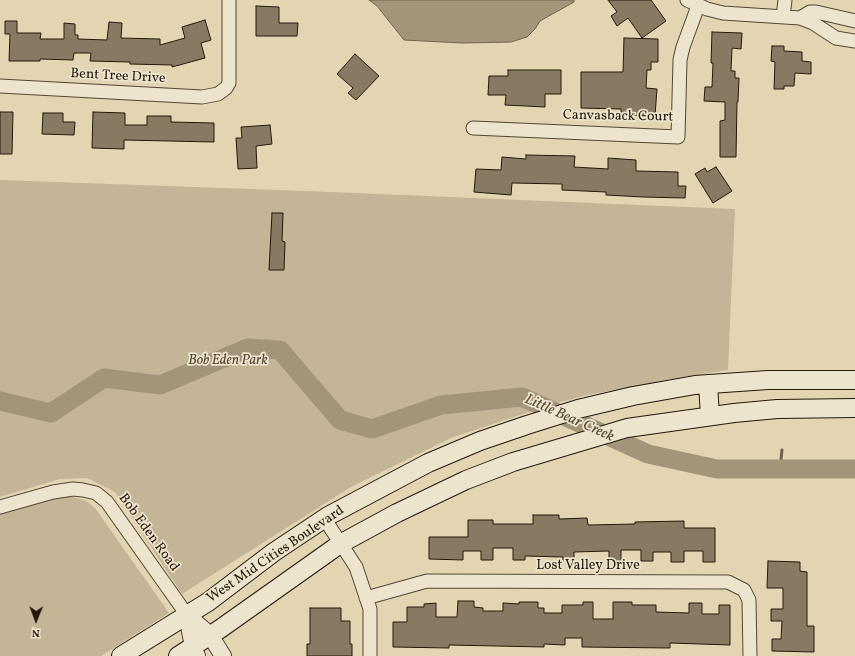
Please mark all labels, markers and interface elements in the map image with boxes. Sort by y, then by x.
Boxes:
street label: Bent Tree Drive [70,66,166,88]
street label: Canvasback Court [563,108,673,126]
park label: Bob Eden Park [188,353,268,369]
water label: Little Bear Creek [522,391,616,447]
street label: Bob Eden Road [114,491,182,575]
street label: West Mid Cities Boulevard [204,503,348,607]
street label: Lost Valley Drive [536,558,640,574]
north arrow [16,600,56,640]
text: N [32,625,40,640]

